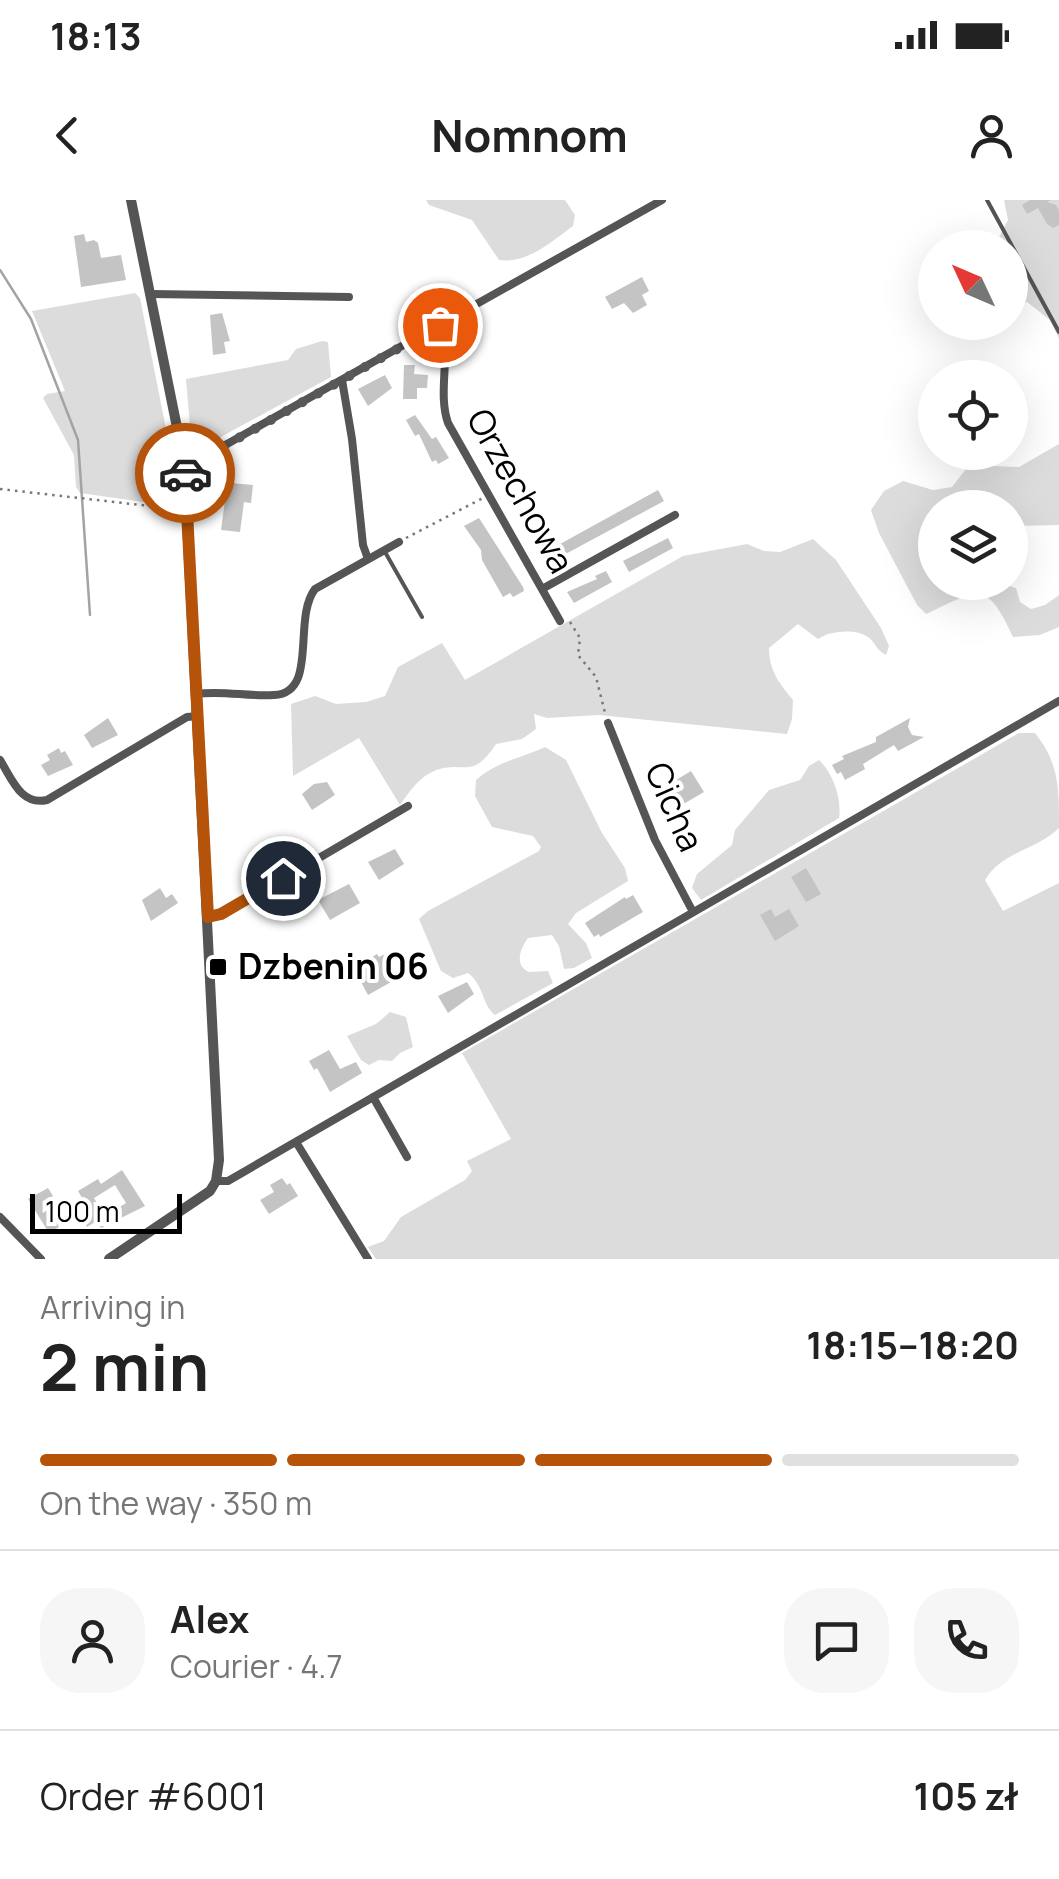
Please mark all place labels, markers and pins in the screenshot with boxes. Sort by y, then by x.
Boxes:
pin [398,283,483,368]
pin [241,836,326,921]
place label: Dzbenin 06 [238,942,429,990]
marker: Dzbenin 06 [207,956,229,978]

